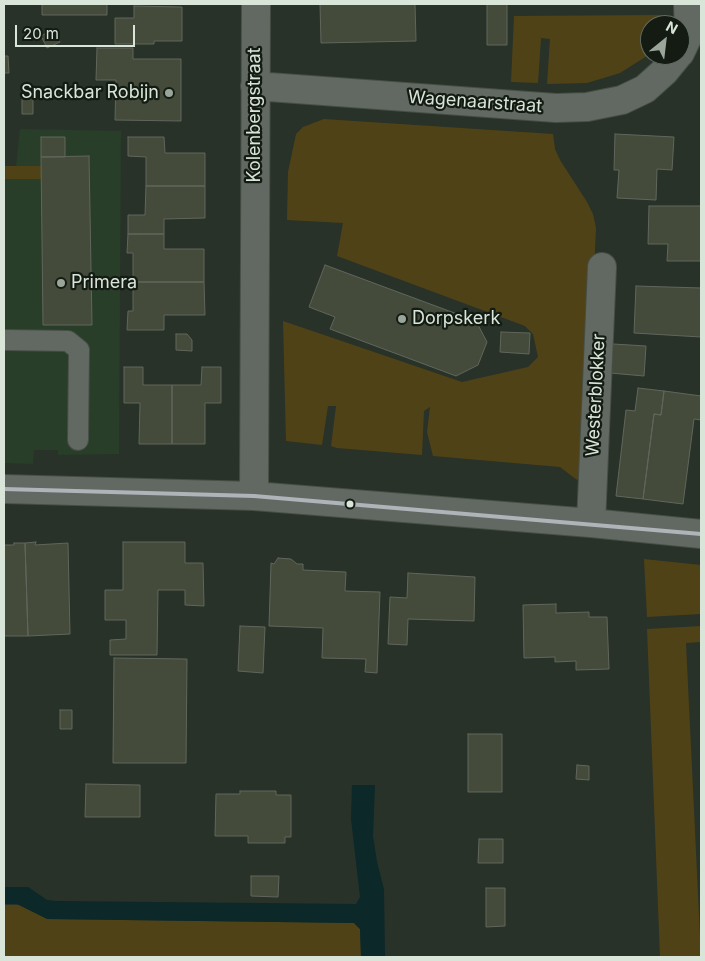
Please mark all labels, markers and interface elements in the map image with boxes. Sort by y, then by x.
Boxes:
scale bar [18,15,138,47]
north arrow [640,15,690,65]
text: N [663,17,681,37]
text: 20 m [23,24,59,43]
street label: Kolenbergstraat [244,48,266,182]
place label: Snackbar Robijn [21,82,159,104]
marker: Snackbar Robijn [163,87,175,99]
street label: Wagenaarstraat [407,87,543,117]
place label: Primera [71,272,137,294]
marker: Primera [55,277,67,289]
place label: Dorpskerk [412,308,500,330]
marker: Dorpskerk [396,313,408,325]
street label: Westerblokker [582,333,610,457]
unlabelled marker [345,499,355,509]

